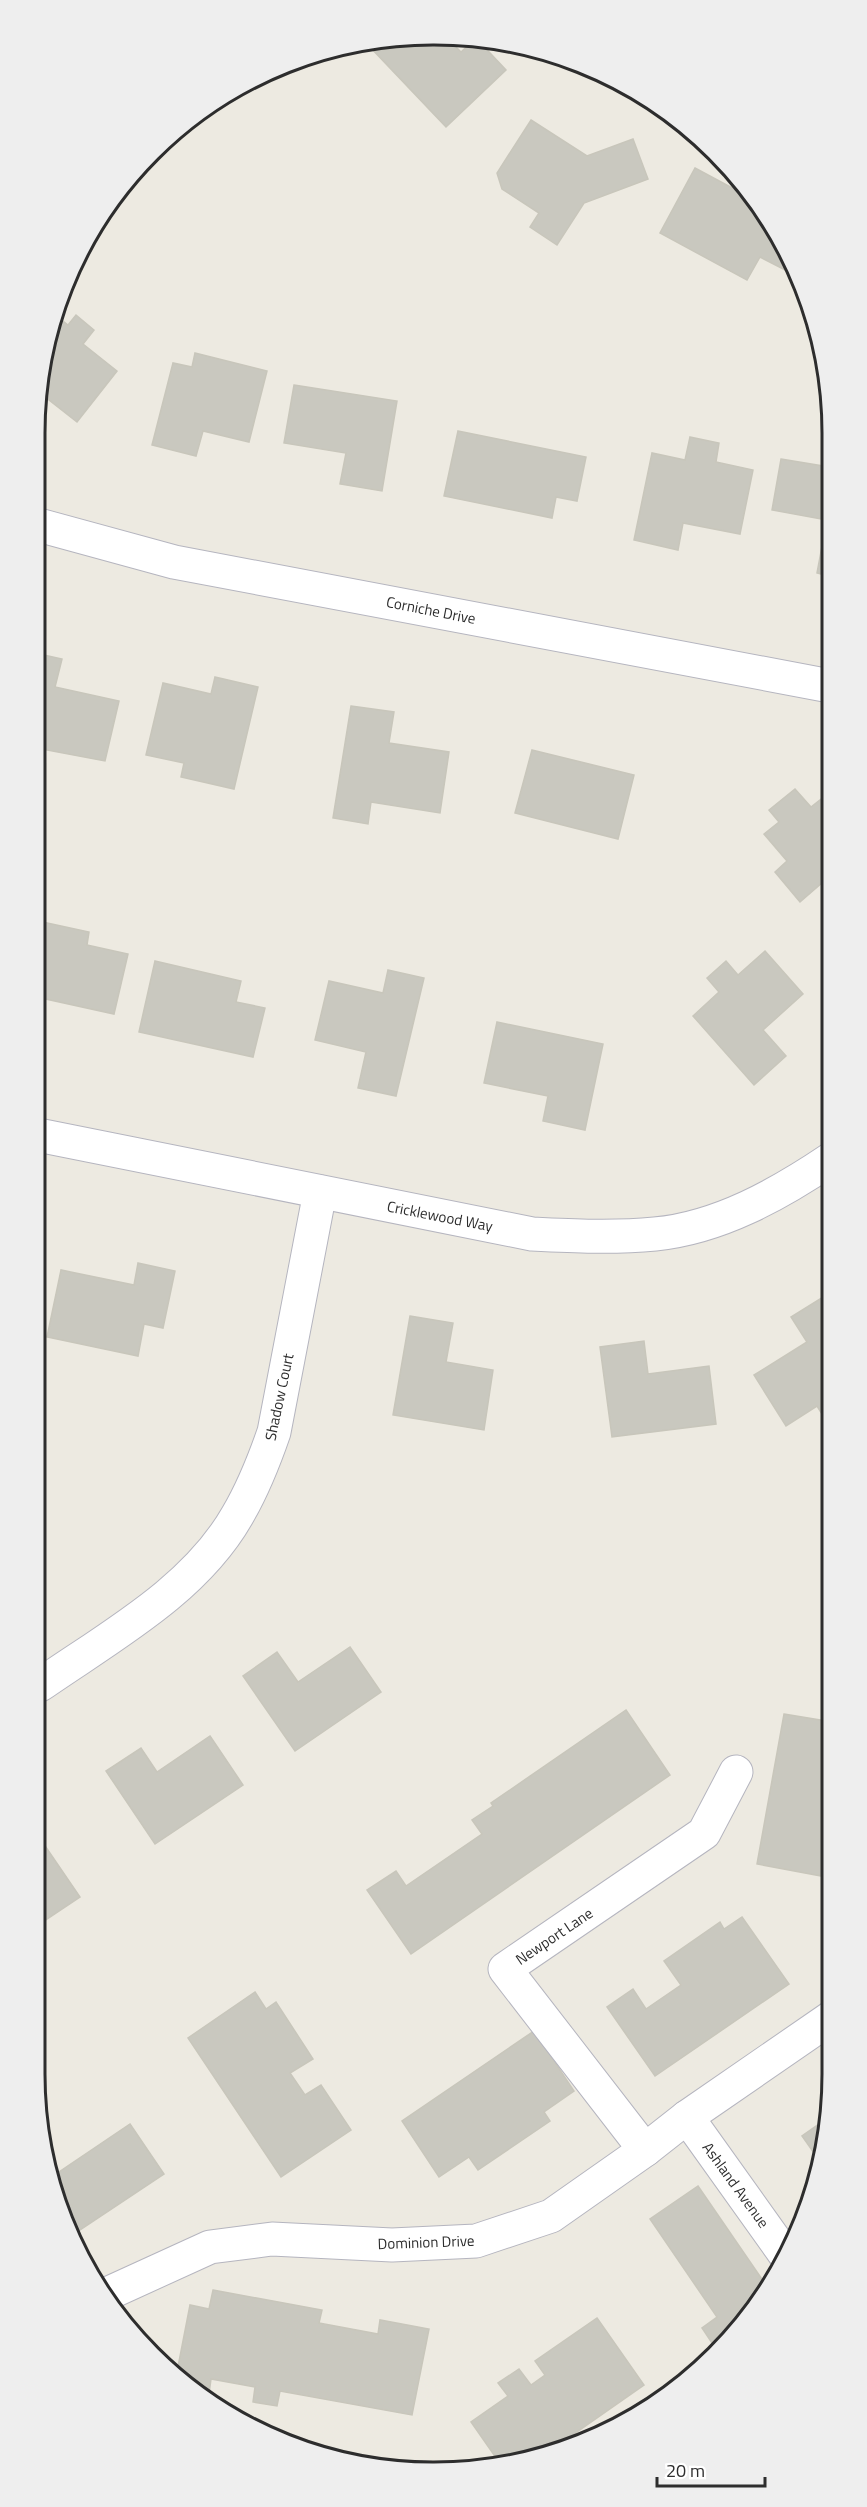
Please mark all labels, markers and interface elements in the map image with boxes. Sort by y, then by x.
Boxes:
street label: Corniche Drive [384,590,478,630]
street label: Cricklewood Way [385,1194,495,1238]
street label: Shadow Court [259,1351,300,1443]
street label: Newport Lane [511,1902,597,1970]
street label: Ashland Avenue [697,2137,775,2233]
street label: Dominion Drive [377,2229,475,2255]
scale bar [657,2450,765,2488]
text: 20 m [666,2457,705,2484]

